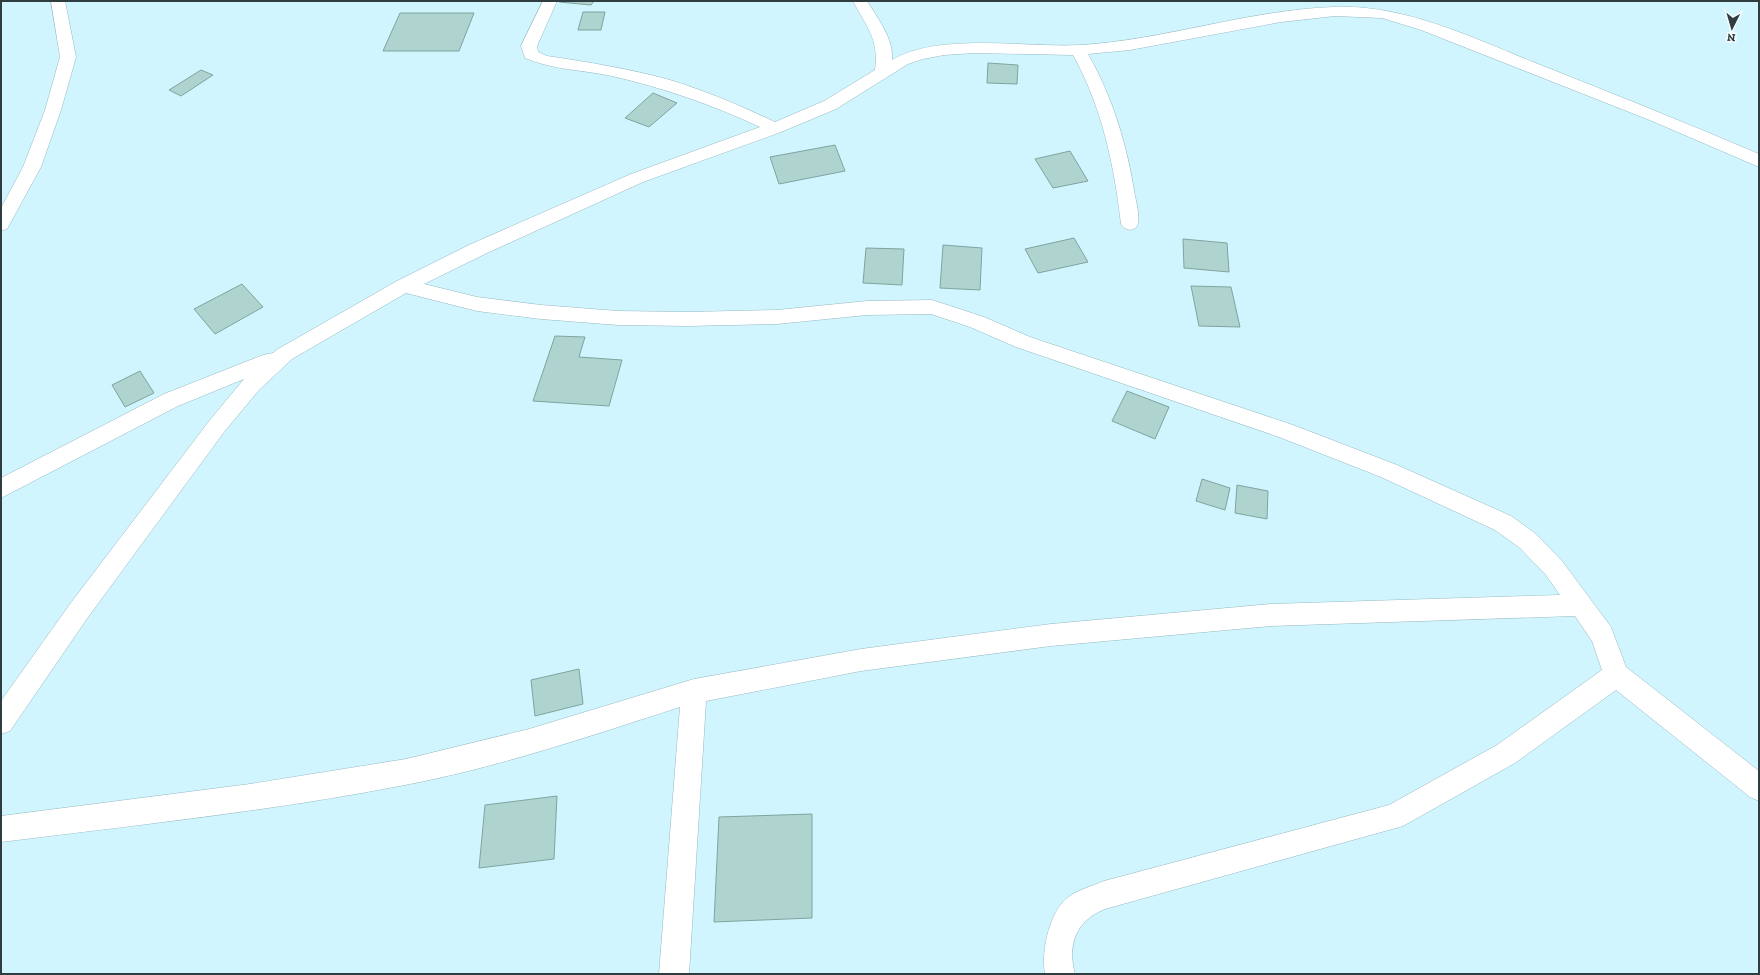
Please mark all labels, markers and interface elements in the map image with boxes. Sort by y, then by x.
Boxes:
north arrow [1712,8,1752,48]
text: N [1726,31,1736,44]

